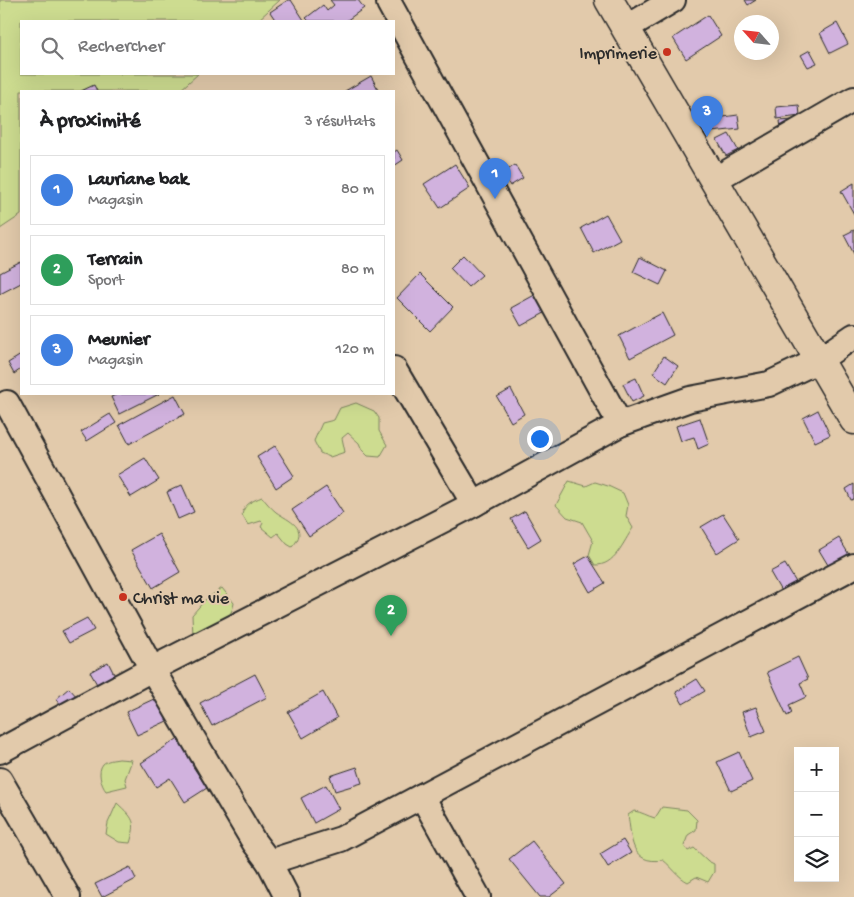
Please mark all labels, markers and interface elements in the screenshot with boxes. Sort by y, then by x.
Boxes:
north arrow [734,15,779,60]
search box [20,20,395,75]
icon: search [38,34,66,62]
text: Rechercher [78,36,164,59]
place label: Imprimerie [579,44,658,65]
marker: Imprimerie [661,46,673,58]
pin: 3 [691,96,723,137]
text: À proximité [40,110,141,135]
text: 3 résultats [304,113,375,132]
pin: 1 [479,158,511,199]
text: Lauriane bak [88,169,188,192]
text: 1 [54,181,60,200]
text: 80 m [341,181,374,200]
text: Magasin [88,192,143,211]
text: Terrain [88,249,142,272]
text: 2 [53,261,61,280]
text: 80 m [341,261,374,280]
text: Sport [88,272,124,291]
text: Meunier [88,329,150,352]
text: 3 [53,341,61,360]
text: 120 m [335,341,374,360]
text: Magasin [88,352,143,371]
your location [527,426,553,452]
place label: Christ ma vie [133,589,230,610]
marker: Christ ma vie [117,591,129,603]
pin: 2 [375,595,407,636]
map controls [794,747,839,882]
button: + [794,747,839,792]
button: − [794,792,839,837]
button: layers [794,837,839,882]

